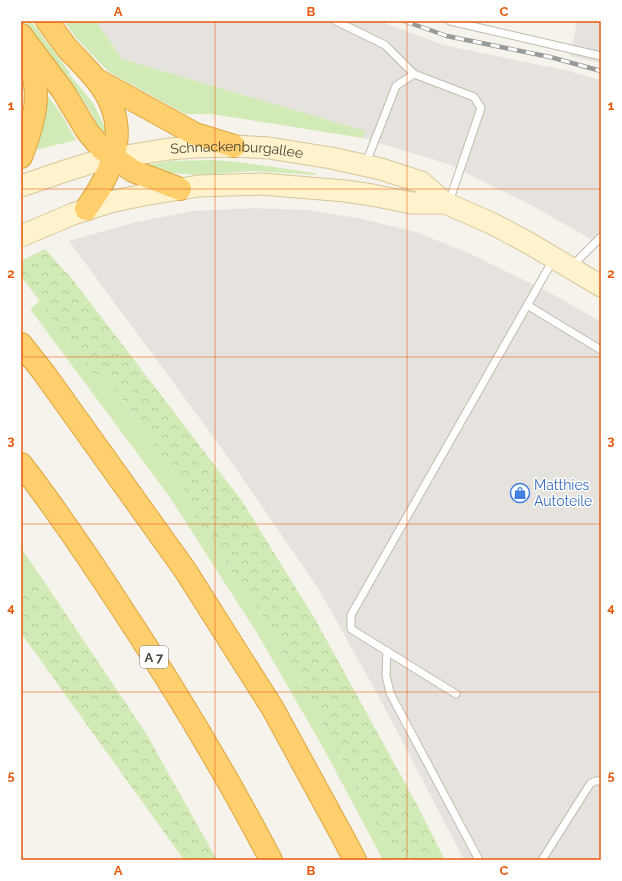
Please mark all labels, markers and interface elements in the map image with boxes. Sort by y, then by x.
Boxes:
text: A [114,4,123,19]
text: B [307,4,316,19]
text: C [500,4,509,19]
text: 1 [8,98,15,113]
text: 1 [608,98,615,113]
street label: Schnackenburgallee [170,138,304,161]
text: 2 [7,266,15,281]
text: 2 [607,266,615,281]
text: 3 [7,433,15,448]
text: 3 [607,433,615,448]
place label: Matthies Autoteile [534,477,592,509]
shop icon: Matthies Autoteile [509,482,531,504]
text: 4 [7,600,15,615]
text: 4 [607,600,615,615]
road number: A 7 [140,646,168,668]
text: 5 [7,768,15,783]
text: 5 [607,768,615,783]
text: A [114,863,123,878]
text: B [307,863,316,878]
text: C [500,863,509,878]

